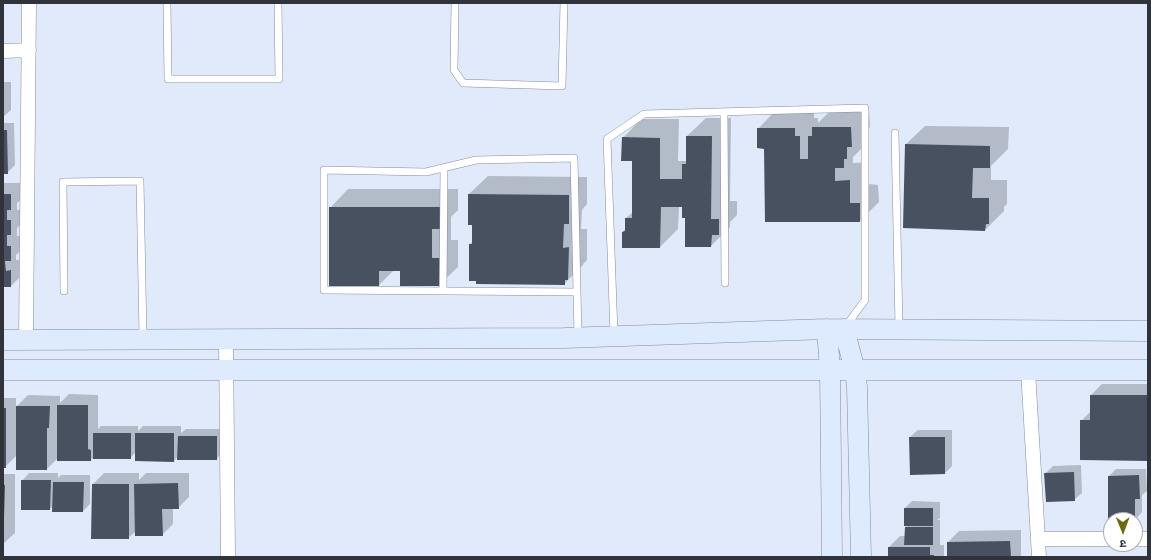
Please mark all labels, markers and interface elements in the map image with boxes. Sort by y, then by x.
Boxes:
north arrow [1103,512,1143,552]
text: उ [1120,536,1127,550]

